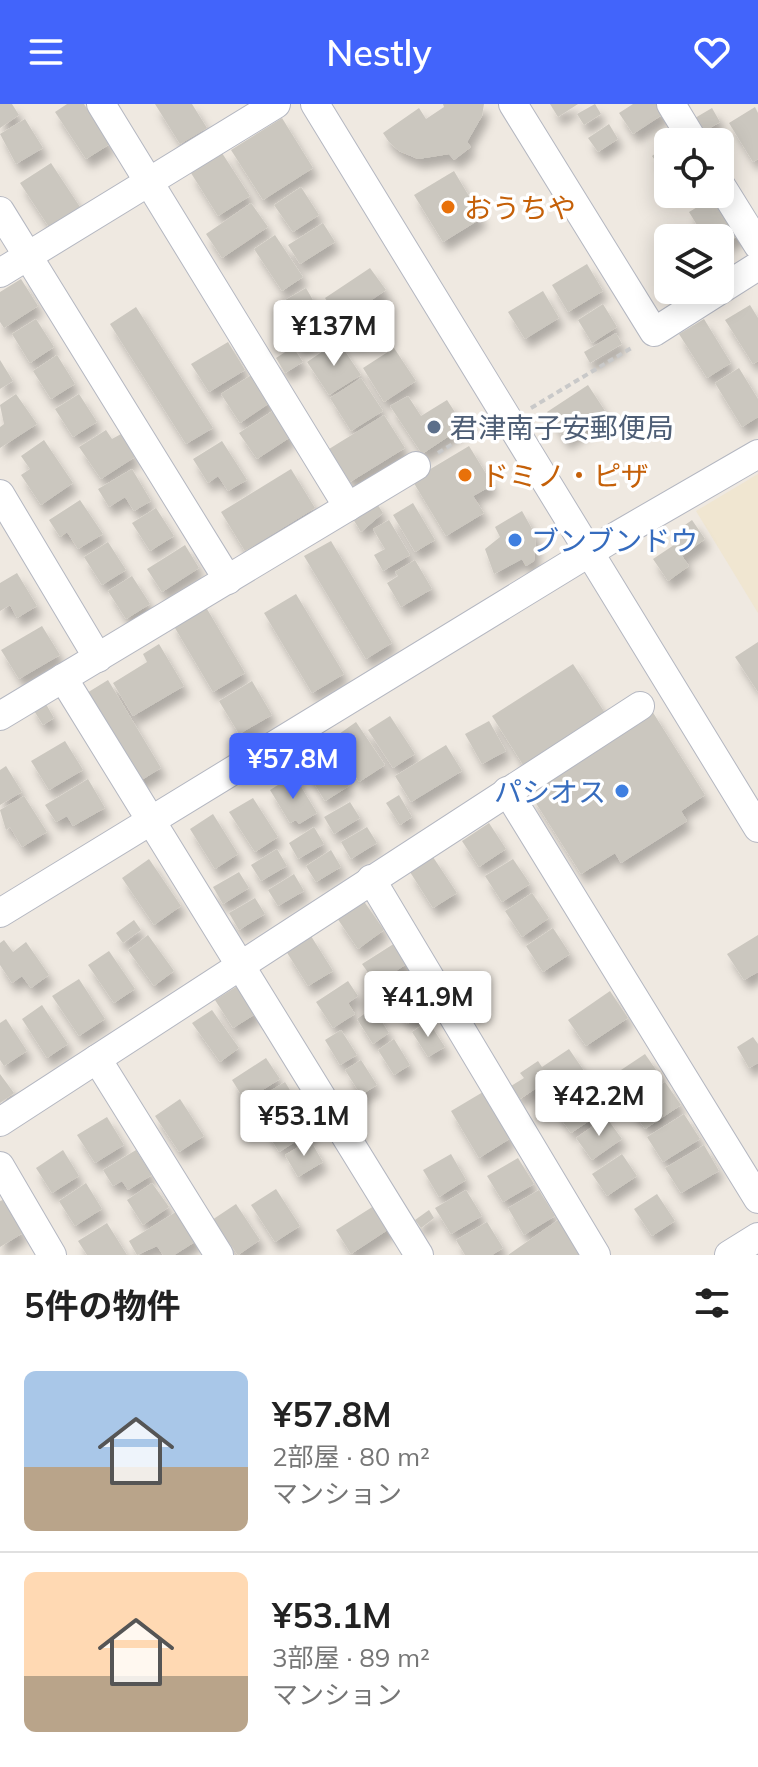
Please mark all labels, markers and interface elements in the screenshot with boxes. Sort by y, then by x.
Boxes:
icon: menu [24,30,68,74]
text: Nestly [326,30,432,75]
icon: heart [690,30,734,74]
map controls [654,128,734,304]
button: locate [654,128,734,208]
place label: おうちや [464,190,576,225]
marker: おうちや [439,198,457,216]
button: layers [654,224,734,304]
pin: ¥137M [278,300,390,368]
text: ¥137M [291,309,377,342]
place label: 君津南子安郵便局 [450,410,674,445]
marker: 君津南子安郵便局 [425,418,443,436]
place label: ドミノ・ピザ [481,458,649,493]
marker: ドミノ・ピザ [456,466,474,484]
place label: ブンブンドウ [531,523,698,558]
marker: ブンブンドウ [506,531,524,549]
pin: ¥57.8M [228,733,358,801]
text: ¥57.8M [247,742,339,775]
place label: パシオス [494,774,606,809]
marker: パシオス [613,782,631,800]
pin: ¥41.9M [363,971,493,1039]
text: ¥41.9M [382,980,474,1013]
pin: ¥42.2M [534,1070,664,1138]
text: ¥42.2M [553,1079,645,1112]
pin: ¥53.1M [239,1090,369,1158]
text: ¥53.1M [258,1099,350,1132]
icon: filters [690,1281,734,1325]
text: 5件の物件 [24,1284,180,1327]
text: ¥57.8M [272,1393,392,1436]
icon: home [88,1403,184,1499]
text: 2部屋 · 80 m² [272,1440,430,1473]
text: マンション [272,1477,402,1510]
text: ¥53.1M [272,1594,392,1637]
icon: home [88,1604,184,1700]
text: 3部屋 · 89 m² [272,1641,430,1674]
text: マンション [272,1678,402,1711]

